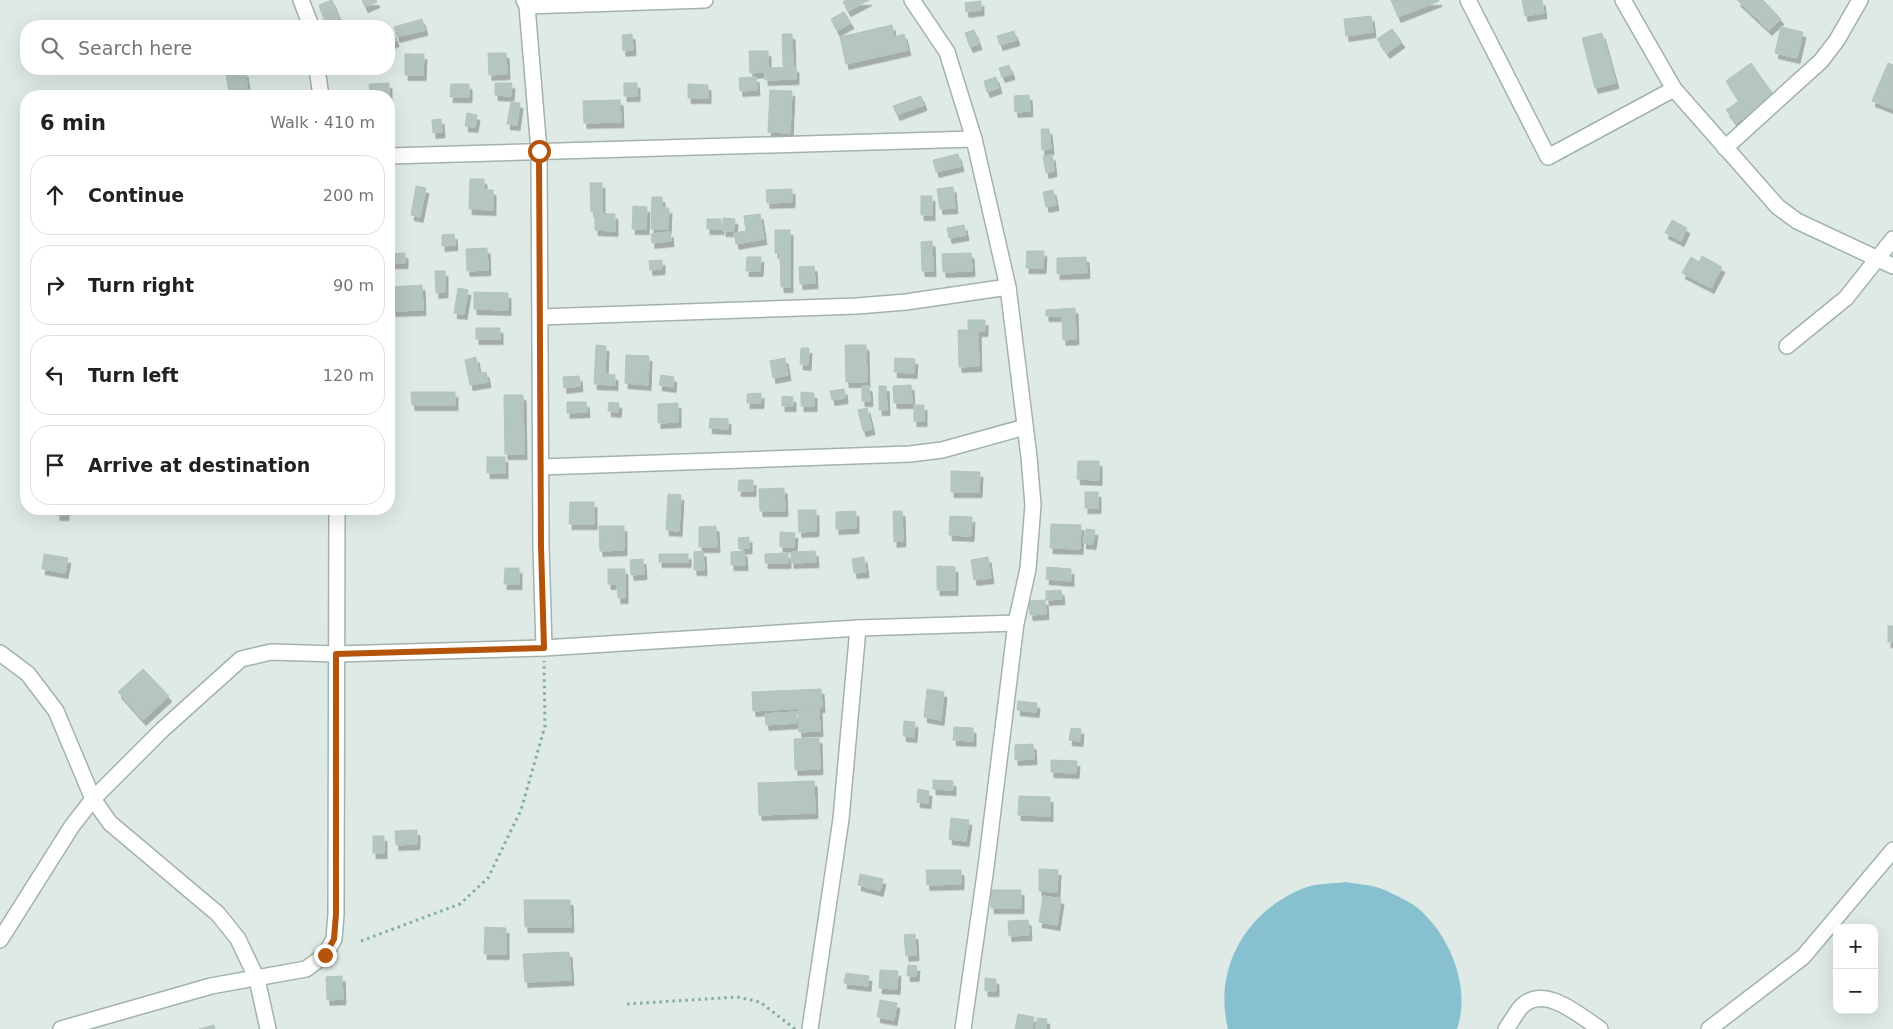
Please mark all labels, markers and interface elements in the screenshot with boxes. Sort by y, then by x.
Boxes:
search box [20,20,395,75]
icon: search [38,34,66,62]
text: Search here [78,37,192,59]
text: 6 min [40,111,106,135]
text: Walk · 410 m [270,113,375,132]
route start [528,140,551,163]
icon: ahead [41,181,69,209]
text: Continue [88,184,184,206]
text: 200 m [323,186,374,205]
icon: right [41,271,69,299]
text: Turn right [88,274,194,296]
text: 90 m [333,276,374,295]
icon: left [41,361,69,389]
text: Turn left [88,364,179,386]
text: 120 m [323,366,374,385]
icon: arrive [41,451,69,479]
text: Arrive at destination [88,454,310,476]
map controls [1833,924,1878,1014]
button: + [1833,924,1878,969]
route end [314,944,337,967]
button: − [1833,969,1878,1014]

